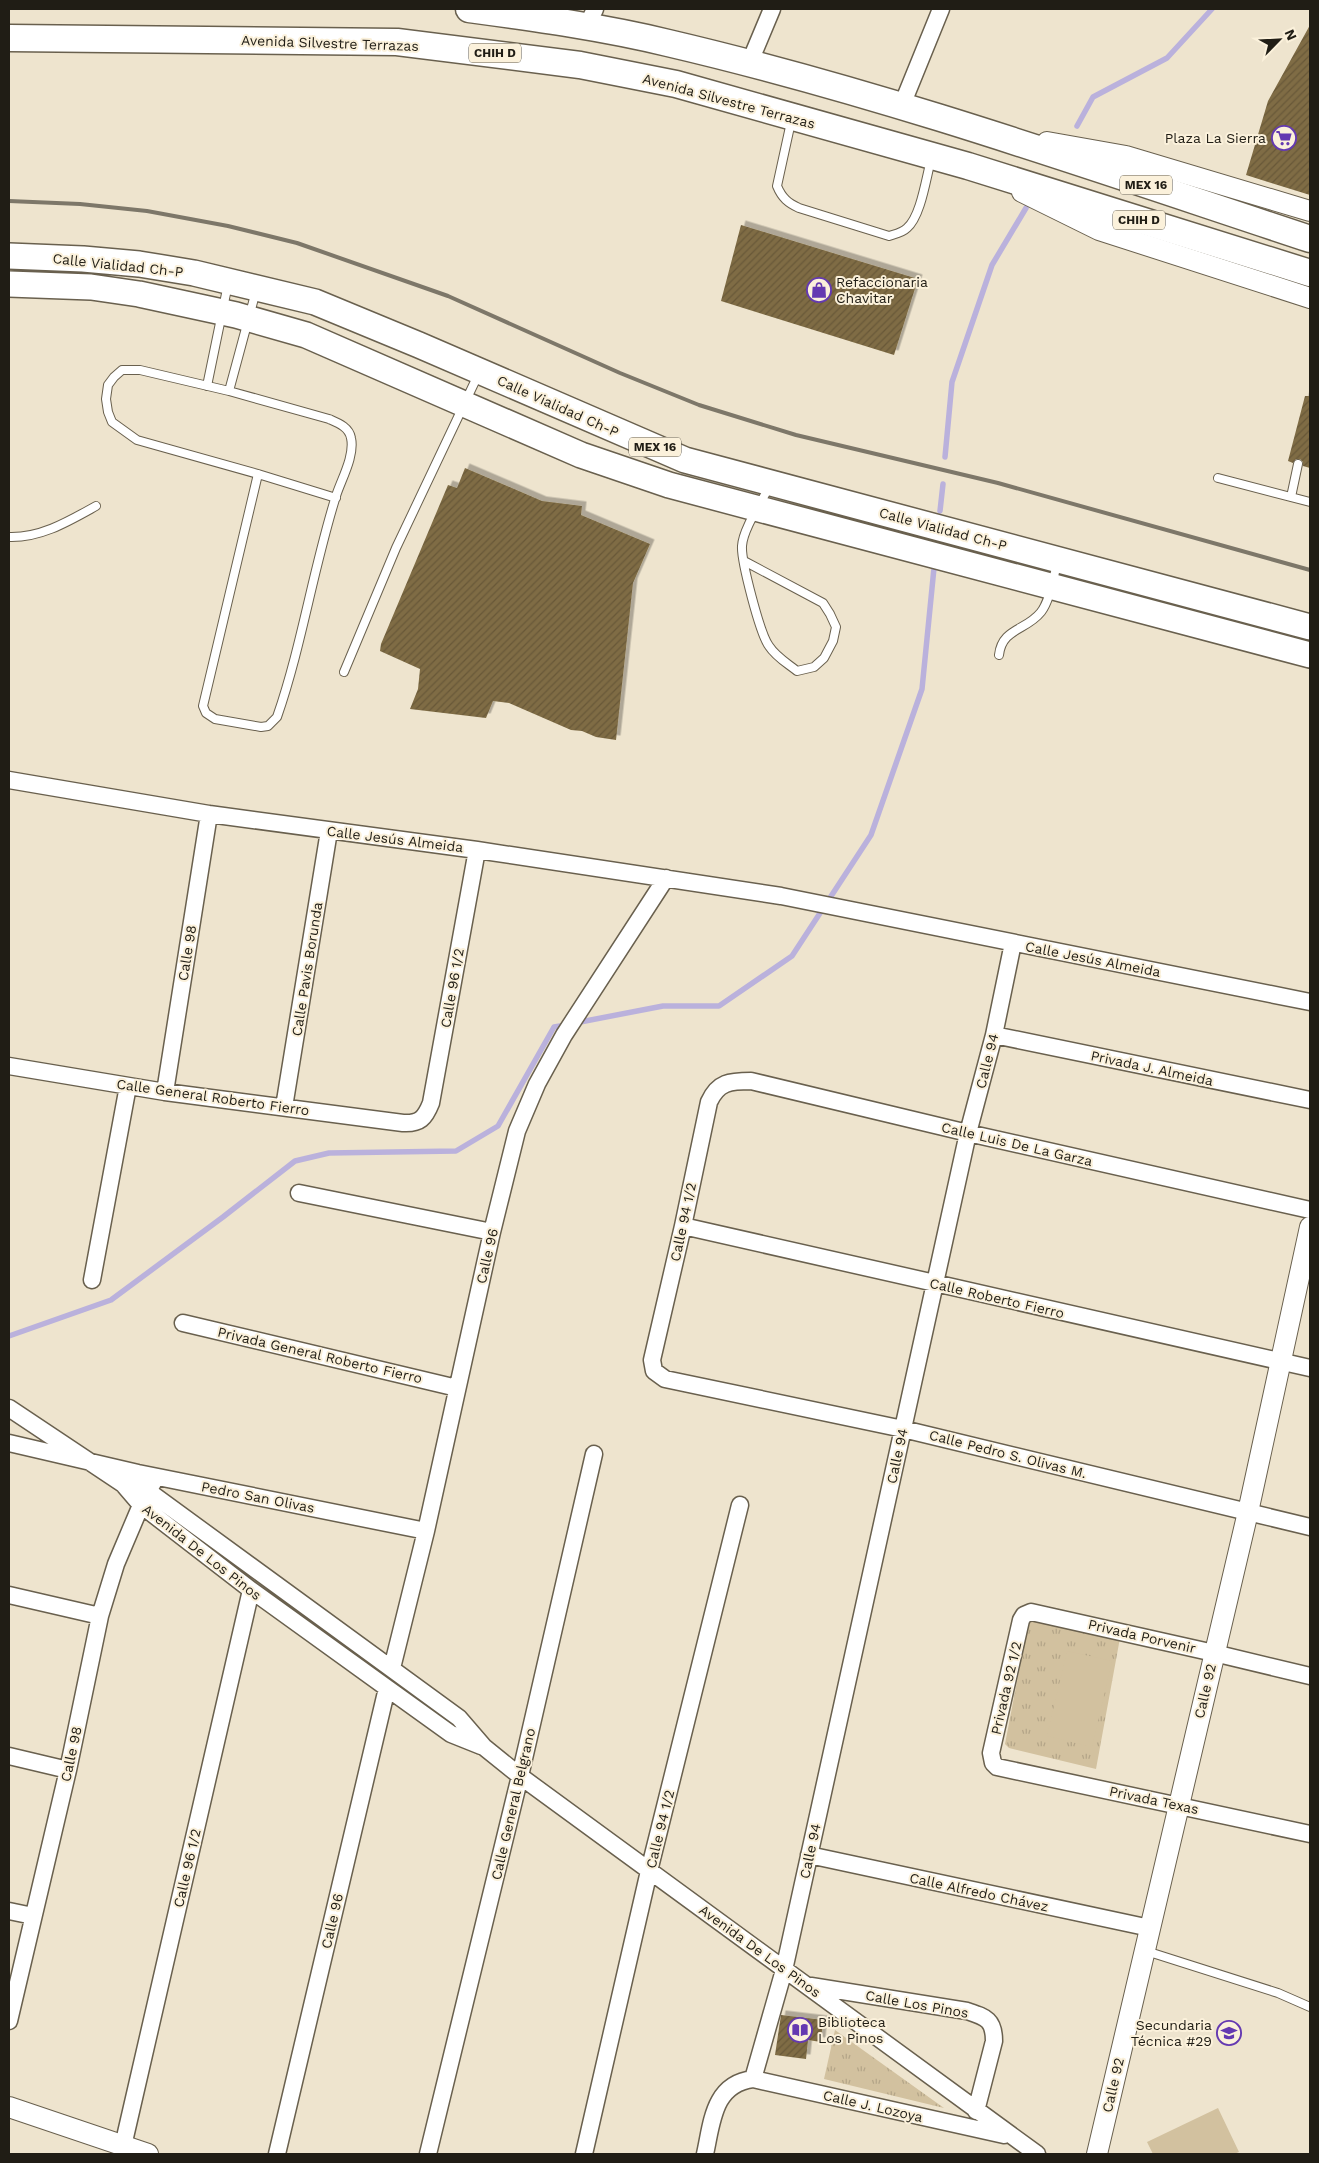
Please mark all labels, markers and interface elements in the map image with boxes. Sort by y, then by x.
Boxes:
north arrow [1254,15,1304,65]
text: N [1281,27,1300,43]
street label: Avenida Silvestre Terrazas [241,32,419,54]
road number: CHIH D [469,44,521,62]
street label: Avenida Silvestre Terrazas [641,70,817,132]
supermarket icon: Plaza La Sierra [1271,125,1297,151]
place label: Plaza La Sierra [1165,130,1266,146]
road number: MEX 16 [1120,176,1172,194]
road number: CHIH D [1113,210,1165,230]
street label: Calle Vialidad Ch-P [52,250,184,280]
place label: Refaccionaria Chavitar [836,274,928,306]
shop icon: Refaccionaria Chavitar [806,277,832,303]
street label: Calle Vialidad Ch-P [495,372,621,440]
road number: MEX 16 [629,438,681,457]
street label: Calle Vialidad Ch-P [877,504,1009,554]
street label: Calle Jesús Almeida [326,823,464,855]
street label: Calle Pavis Borunda [288,901,326,1037]
street label: Calle 98 [175,924,199,982]
street label: Calle Jesús Almeida [1024,938,1162,980]
street label: Calle 96 1/2 [437,947,467,1029]
street label: Calle 94 [972,1032,1002,1090]
street label: Privada J. Almeida [1089,1047,1215,1089]
street label: Calle General Roberto Fierro [116,1076,310,1118]
street label: Calle Luis De La Garza [940,1119,1094,1169]
street label: Calle 94 1/2 [667,1181,699,1263]
street label: Calle 96 [473,1227,501,1285]
street label: Calle Roberto Fierro [928,1275,1066,1321]
street label: Privada General Roberto Fierro [216,1324,424,1386]
street label: Calle 94 [883,1427,911,1485]
street label: Calle Pedro S. Olivas M. [928,1427,1088,1481]
street label: Pedro San Olivas [200,1478,316,1516]
street label: Avenida De Los Pinos [140,1501,264,1603]
street label: Privada Porvenir [1087,1616,1198,1656]
street label: Privada 92 1/2 [987,1640,1025,1736]
street label: Calle 92 [1191,1662,1219,1720]
street label: Calle 98 [57,1725,85,1783]
street label: Calle General Belgrano [488,1727,538,1881]
street label: Privada Texas [1108,1783,1200,1817]
street label: Calle 94 1/2 [643,1788,677,1870]
street label: Calle 94 [796,1822,824,1880]
street label: Calle 96 1/2 [170,1827,204,1909]
street label: Calle Alfredo Chávez [908,1869,1050,1915]
street label: Calle 96 [318,1892,346,1950]
street label: Avenida De Los Pinos [696,1902,824,2000]
street label: Calle Los Pinos [864,1987,970,2021]
place label: Biblioteca Los Pinos [818,2014,886,2046]
library icon: Biblioteca Los Pinos [787,2017,813,2043]
place label: Secundaria Técnica #29 [1131,2017,1212,2049]
school or university icon: Secundaria Técnica #29 [1216,2020,1242,2046]
street label: Calle 92 [1099,2056,1127,2114]
street label: Calle J. Lozoya [822,2087,924,2125]

